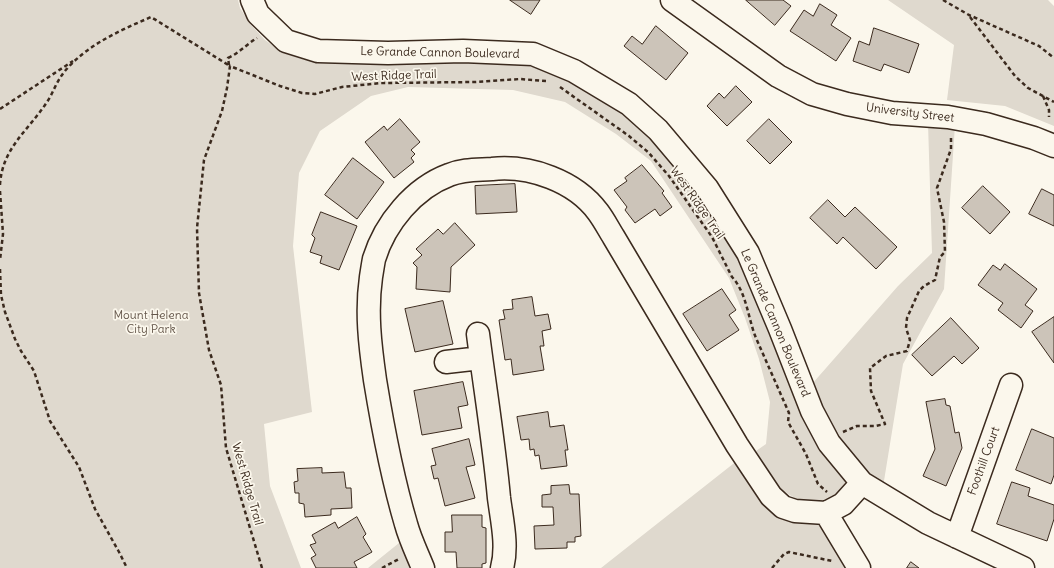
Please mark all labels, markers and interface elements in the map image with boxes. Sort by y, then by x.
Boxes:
street label: Le Grande Cannon Boulevard [360,44,520,62]
street label: West Ridge Trail [351,67,437,85]
street label: University Street [865,100,955,126]
street label: West Ridge Trail [667,164,727,242]
street label: Le Grande Cannon Boulevard [737,247,813,399]
park label: Mount Helena City Park [113,309,189,337]
street label: Foothill Court [965,425,1003,497]
street label: West Ridge Trail [228,441,266,527]

